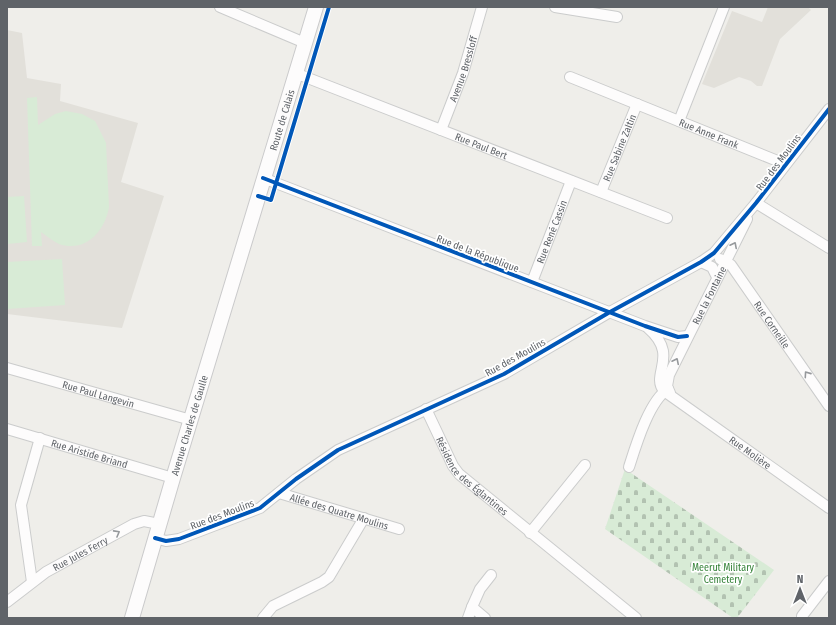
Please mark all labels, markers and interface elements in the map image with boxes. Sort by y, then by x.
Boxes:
street label: Avenue Bressloff [447,34,481,104]
street label: Route de Calais [268,88,298,152]
street label: Rue Sabine Zaltin [601,113,639,183]
street label: Rue Anne Frank [677,117,741,152]
street label: Rue Paul Bert [453,131,509,162]
street label: Rue des Moulins [754,132,804,193]
street label: Rue René Cassin [535,199,570,265]
street label: Rue de la République [435,233,521,275]
one-way arrow [729,241,737,249]
street label: Rue la Fontaine [690,265,729,327]
street label: Rue Corneille [751,299,792,351]
street label: Rue des Moulins [483,336,548,379]
one-way arrow [671,357,679,365]
one-way arrow [804,371,811,378]
street label: Avenue Charles de Gaulle [169,374,211,477]
street label: Rue Paul Langevin [61,379,135,411]
street label: Rue Molière [726,434,773,472]
street label: Résidence des Églantines [433,435,510,518]
street label: Rue Aristide Briand [50,437,129,471]
street label: Allée des Quatre Moulins [288,492,390,533]
street label: Rue des Moulins [189,497,256,533]
one-way arrow [113,530,120,538]
street label: Rue Jules Ferry [51,534,110,574]
park label: Meerut Military Cemetery [692,562,755,586]
north arrow [780,569,820,609]
text: N [797,573,803,586]

